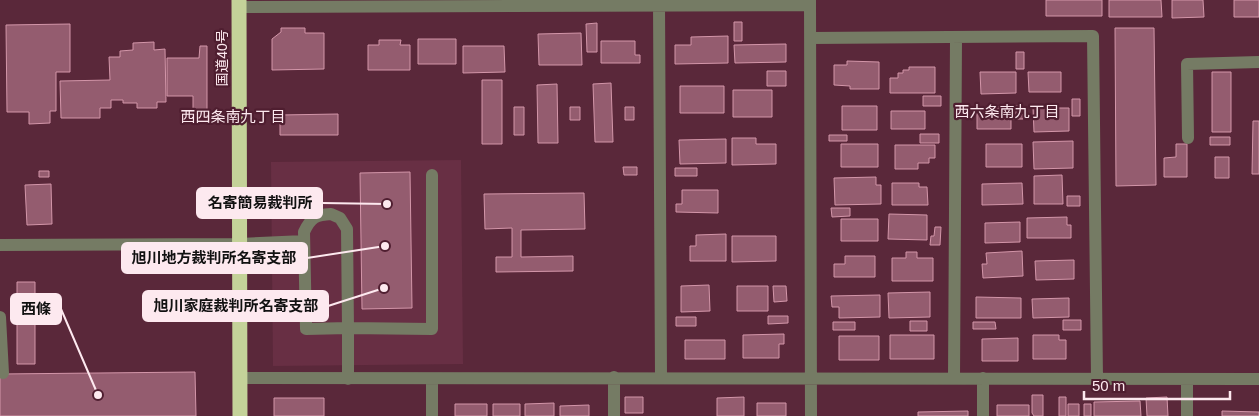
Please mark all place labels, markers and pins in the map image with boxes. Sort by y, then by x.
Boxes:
callout: 名寄簡易裁判所 [197,188,322,218]
callout: 旭川地方裁判所名寄支部 [122,243,307,273]
callout: 旭川家庭裁判所名寄支部 [143,291,328,321]
callout: 西條 [11,294,61,324]

